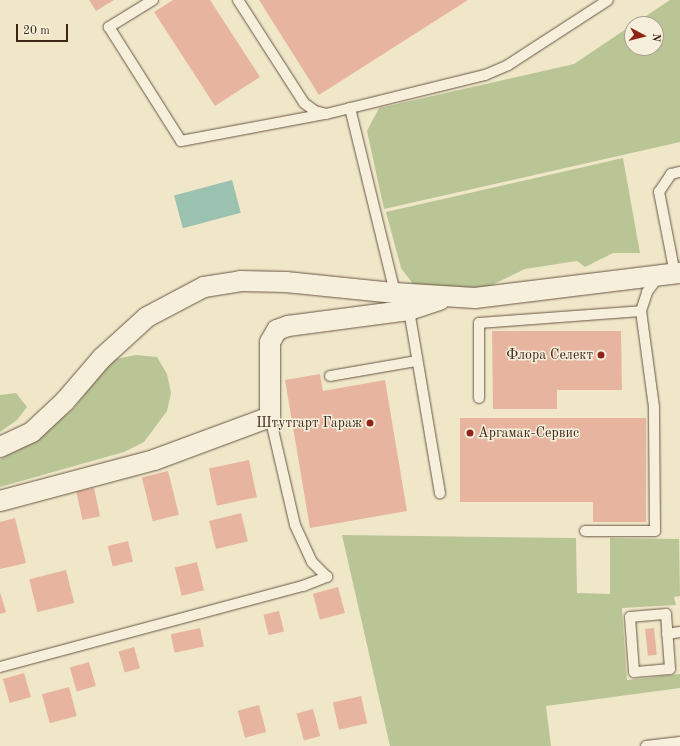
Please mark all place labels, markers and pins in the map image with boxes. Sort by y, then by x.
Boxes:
place label: Флора Селект [506,347,593,363]
marker: Флора Селект [596,350,606,360]
place label: Штутгарт Гараж [256,415,362,431]
marker: Штутгарт Гараж [365,418,375,428]
place label: Аргамак-Сервис [478,425,579,441]
marker: Аргамак-Сервис [465,428,475,438]

